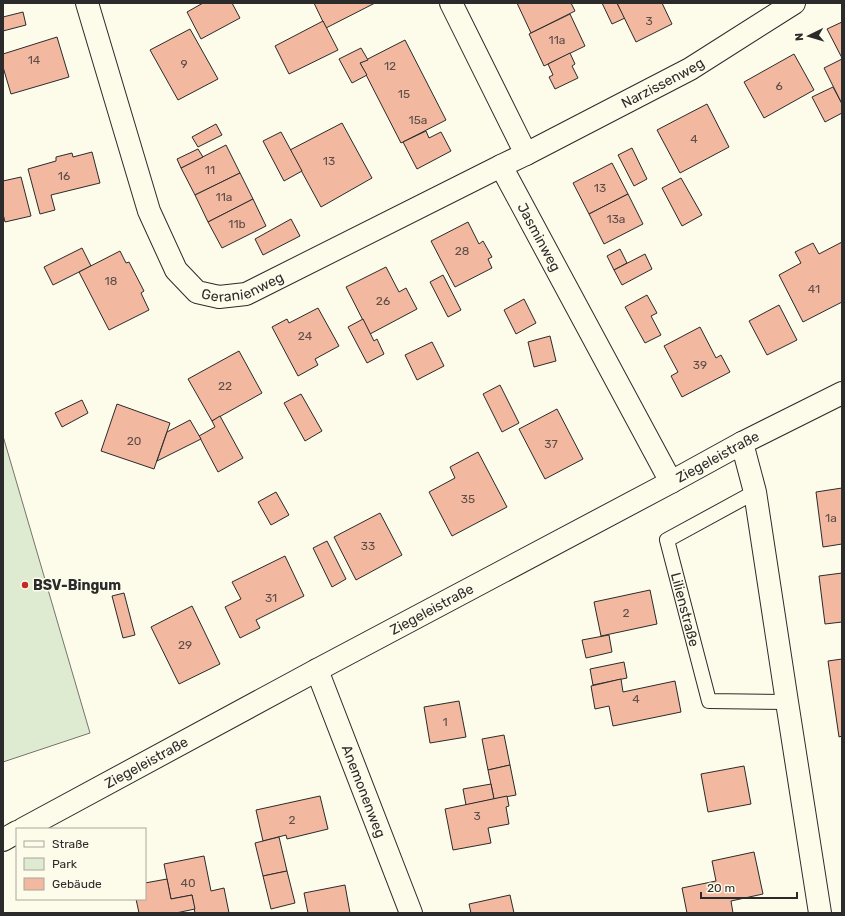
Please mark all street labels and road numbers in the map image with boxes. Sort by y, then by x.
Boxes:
street label: Narzissenweg [618,54,707,112]
street label: Jasminweg [514,200,565,274]
street label: Geranienweg [200,268,286,305]
street label: Ziegeleistraße [673,427,762,486]
street label: Lilienstraße [667,570,703,649]
street label: Ziegeleistraße [387,580,476,638]
street label: Ziegeleistraße [102,733,191,792]
street label: Anemonenweg [338,742,390,840]

